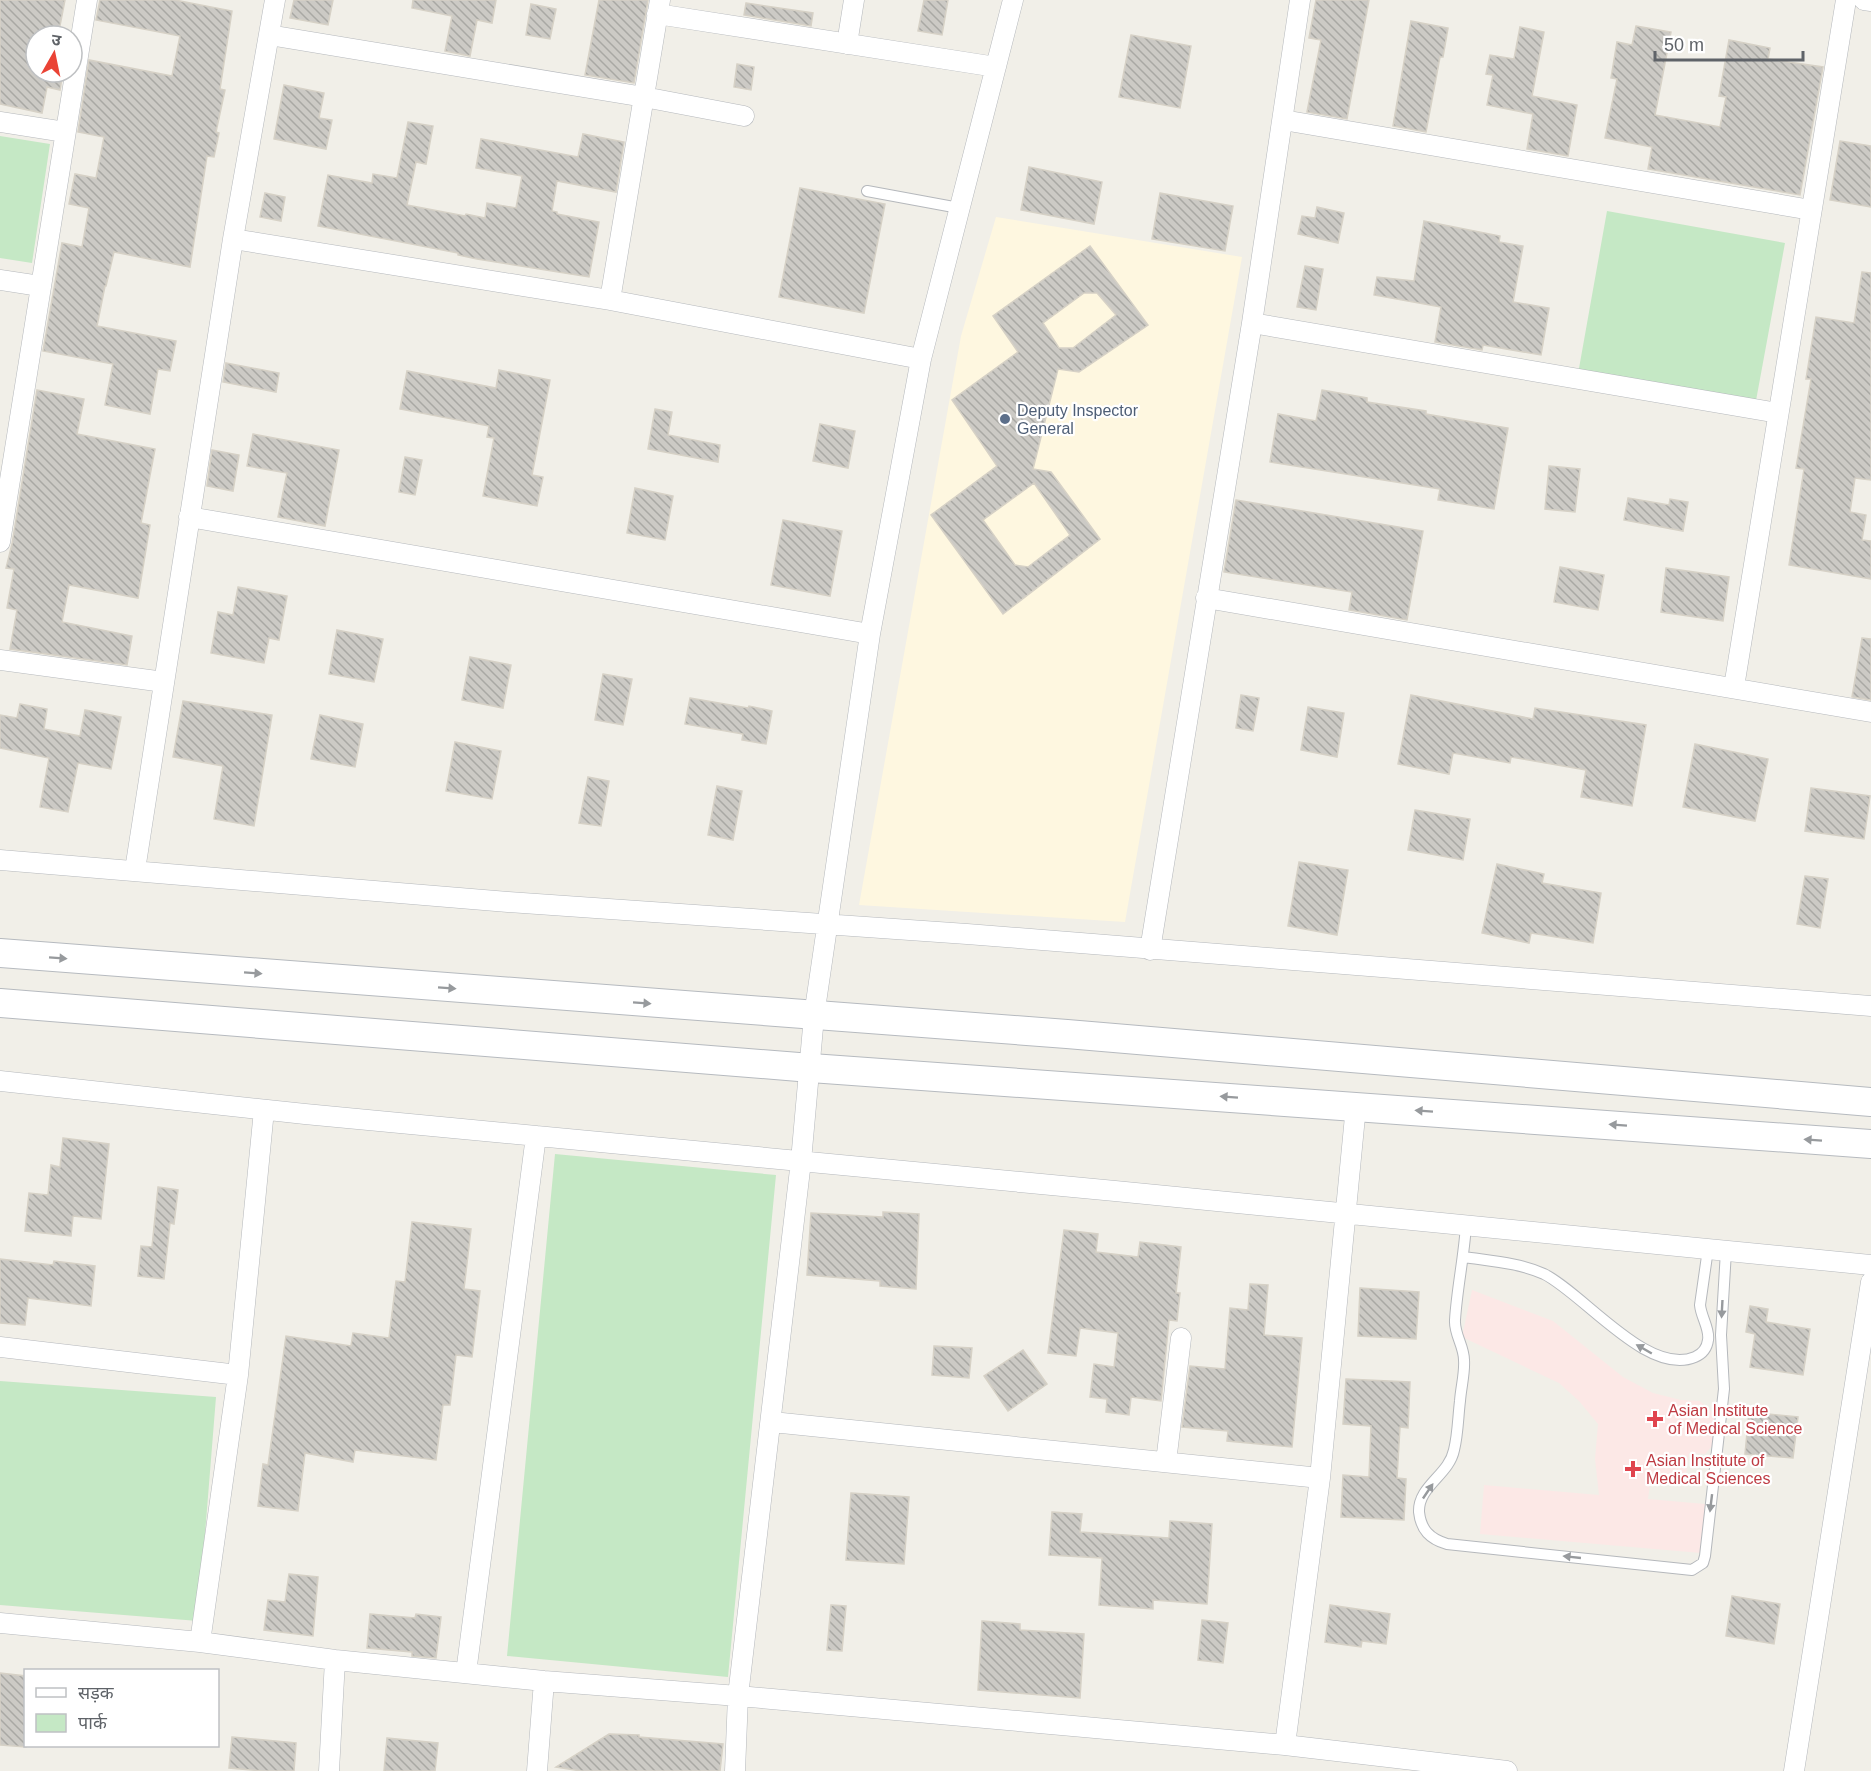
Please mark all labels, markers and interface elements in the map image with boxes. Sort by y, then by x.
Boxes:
north arrow [24,24,84,84]
scale bar [1655,24,1804,62]
text: उ [50,31,63,49]
text: 50 m [1664,35,1704,55]
place label: Deputy Inspector General [1017,402,1139,437]
marker: Deputy Inspector General [998,412,1012,426]
one-way arrow [49,953,68,962]
one-way arrow [243,968,262,978]
one-way arrow [438,983,457,993]
one-way arrow [632,998,651,1008]
one-way arrow [1220,1092,1239,1102]
one-way arrow [1414,1106,1433,1115]
one-way arrow [1609,1120,1628,1130]
one-way arrow [1803,1135,1822,1144]
one-way arrow [1717,1300,1727,1319]
one-way arrow [1635,1344,1652,1354]
place label: Asian Institute of Medical Science [1668,1402,1802,1437]
marker: Asian Institute of Medical Science [1646,1410,1664,1428]
place label: Asian Institute of Medical Sciences [1646,1452,1771,1487]
marker: Asian Institute of Medical Sciences [1624,1460,1642,1478]
one-way arrow [1422,1483,1433,1499]
one-way arrow [1706,1494,1716,1513]
one-way arrow [1562,1552,1581,1562]
legend [24,1669,219,1747]
text: सड़क [78,1683,115,1703]
text: पार्क [78,1712,108,1733]

